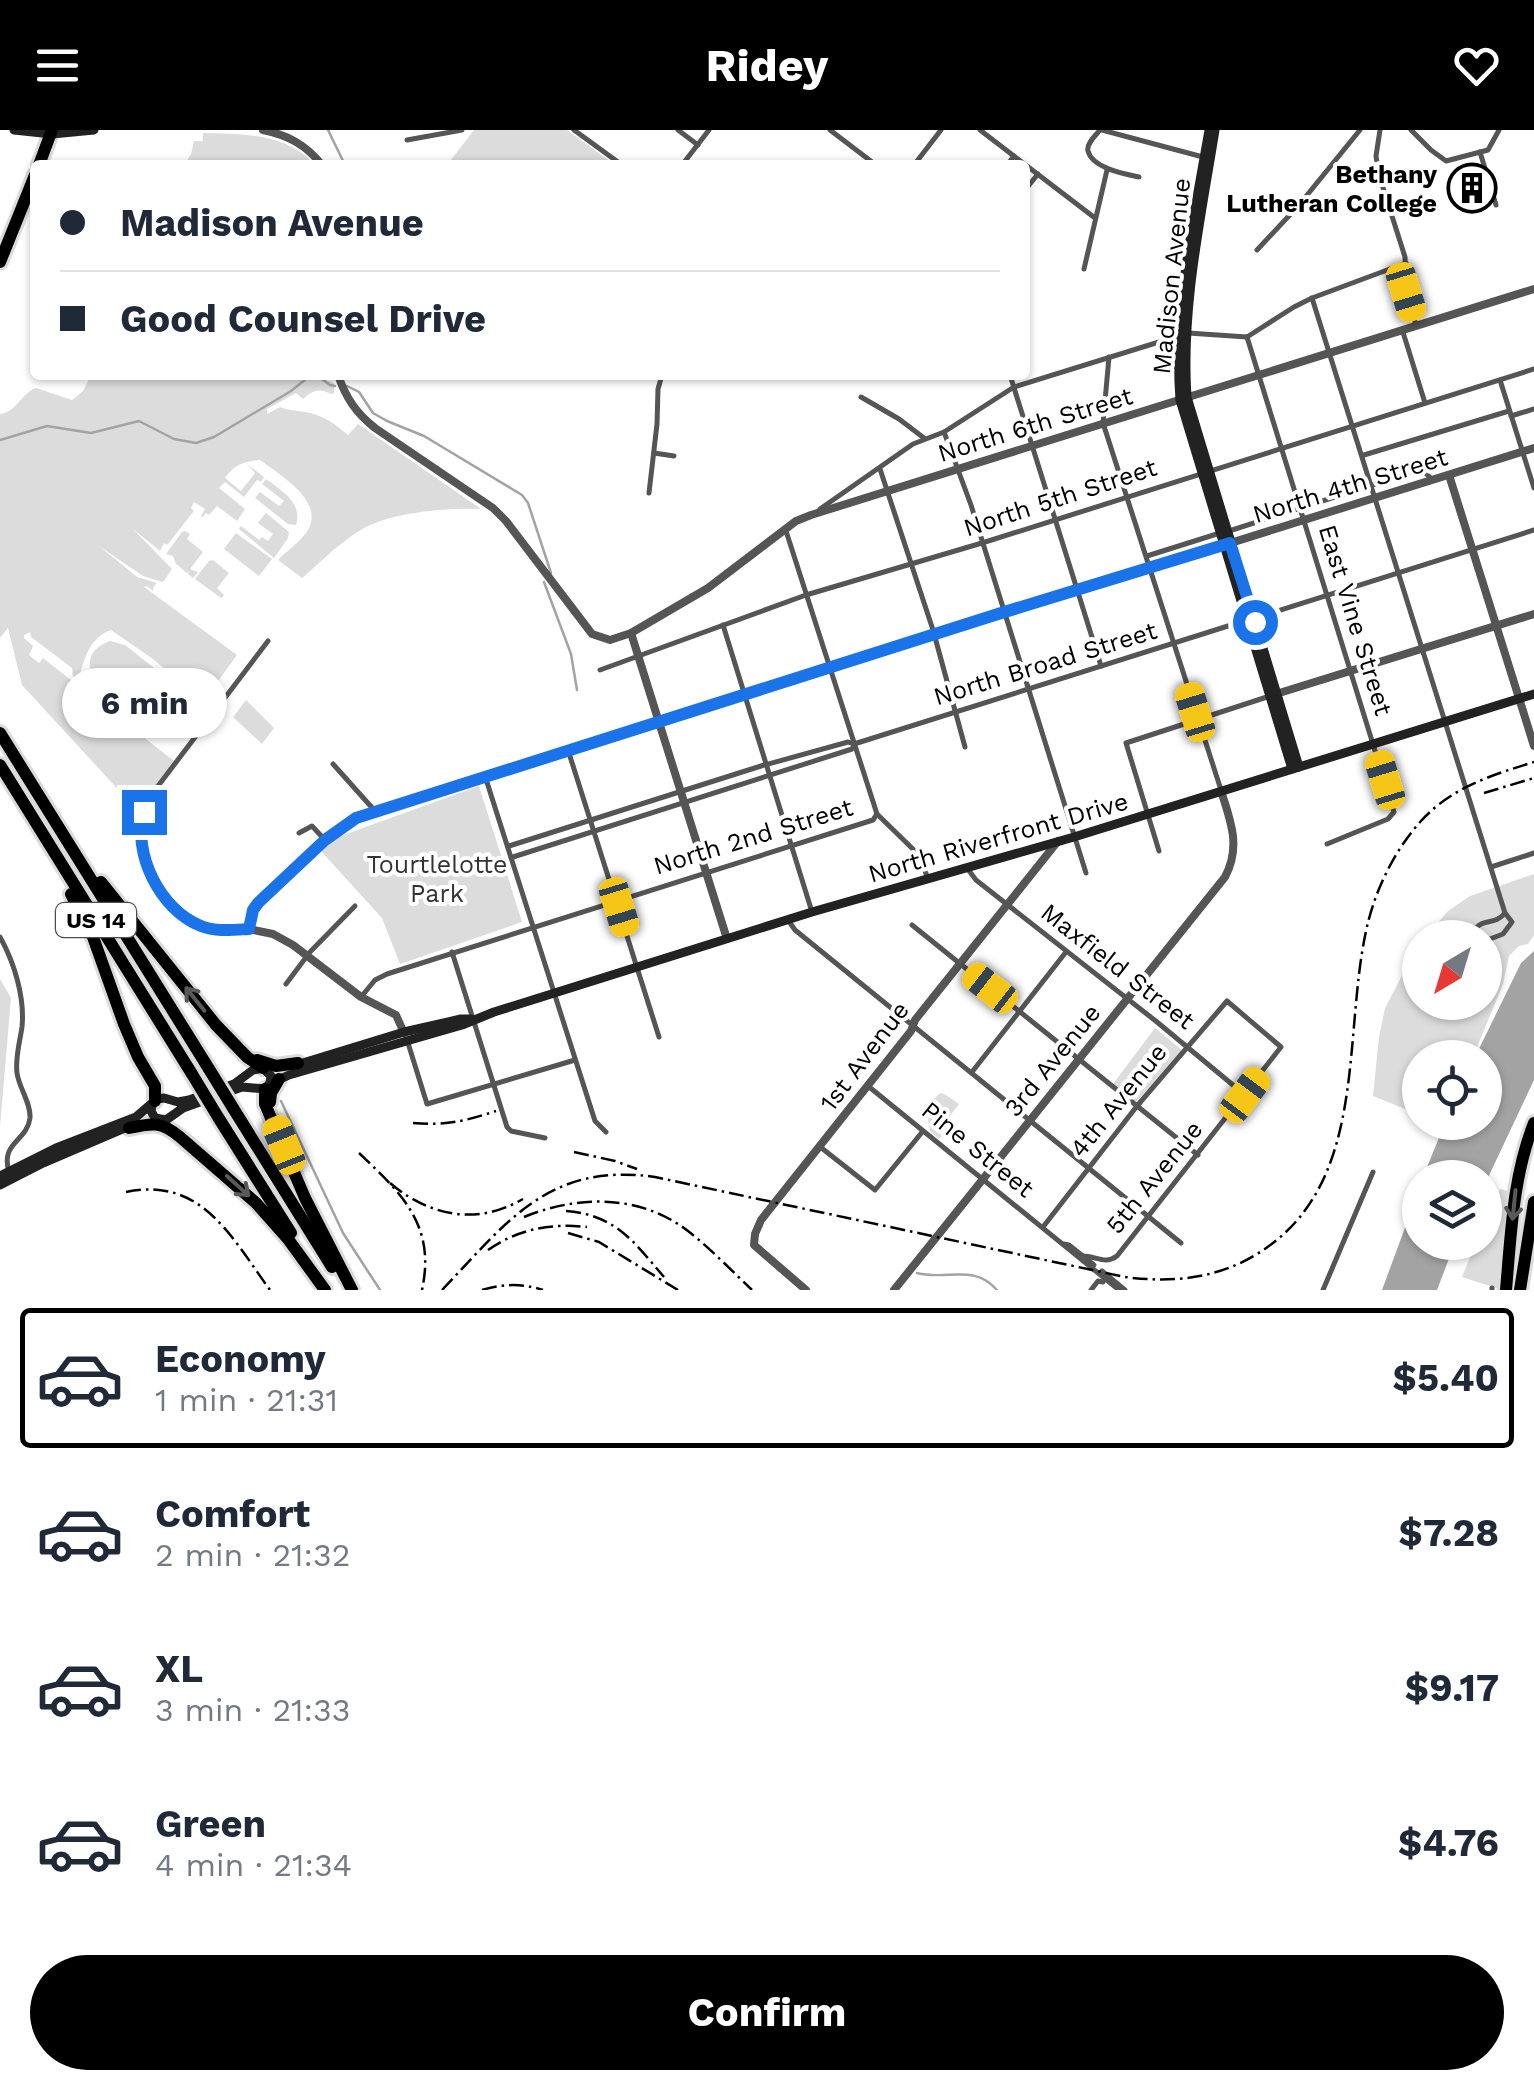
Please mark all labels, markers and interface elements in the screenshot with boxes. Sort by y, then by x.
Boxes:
icon: menu [30,38,85,93]
icon: heart [1449,38,1504,93]
text: Ridey [706,39,828,92]
place label: Bethany Lutheran College [1226,160,1438,218]
building icon: Bethany Lutheran College [1446,162,1498,214]
street label: Madison Avenue [1147,176,1196,376]
text: Madison Avenue [120,201,424,245]
car [1383,259,1429,325]
text: Good Counsel Drive [120,297,486,341]
street label: North 6th Street [934,381,1136,468]
street label: North 4th Street [1249,442,1452,529]
street label: North 5th Street [960,452,1161,542]
street label: East Vine Street [1313,521,1398,720]
route start [1233,600,1278,645]
street label: North Broad Street [930,616,1161,711]
callout: 6 min [62,667,226,737]
car [1172,679,1218,745]
text: 6 min [100,684,189,722]
car [1362,747,1408,813]
street label: North Riverfront Drive [865,786,1131,888]
route end [122,790,167,835]
street label: North 2nd Street [650,792,857,881]
park label: Tourtlelotte Park [367,850,507,908]
car [596,874,642,940]
street label: Maxfield Street [1035,897,1201,1036]
road number: US 14 [56,903,136,937]
north arrow [1402,920,1502,1020]
map controls [1402,920,1502,1260]
car [957,958,1023,1018]
one-way arrow [184,987,206,1013]
street label: 1st Avenue [814,996,915,1117]
street label: 3rd Avenue [998,998,1106,1122]
street label: 4th Avenue [1064,1038,1173,1163]
button: locate [1402,1040,1502,1140]
car [1215,1062,1275,1128]
street label: Pine Street [916,1095,1040,1204]
car [259,1112,309,1178]
street label: 5th Avenue [1100,1115,1209,1239]
button: layers [1402,1160,1502,1260]
one-way arrow [225,1174,250,1197]
one-way arrow [1505,1189,1524,1221]
icon: car [35,1333,125,1423]
text: Economy [155,1337,326,1381]
text: $5.40 [1393,1356,1499,1400]
text: 1 min · 21:31 [155,1381,338,1419]
icon: car [35,1488,125,1578]
text: Comfort [155,1492,310,1536]
text: $7.28 [1399,1511,1499,1555]
text: 2 min · 21:32 [155,1536,350,1574]
icon: car [35,1643,125,1733]
text: XL [155,1647,203,1691]
text: $9.17 [1405,1666,1499,1710]
text: 3 min · 21:33 [155,1691,350,1729]
icon: car [35,1798,125,1888]
text: Green [155,1802,266,1846]
text: $4.76 [1398,1821,1499,1865]
text: 4 min · 21:34 [155,1846,352,1884]
button: Confirm [30,1955,1504,2070]

